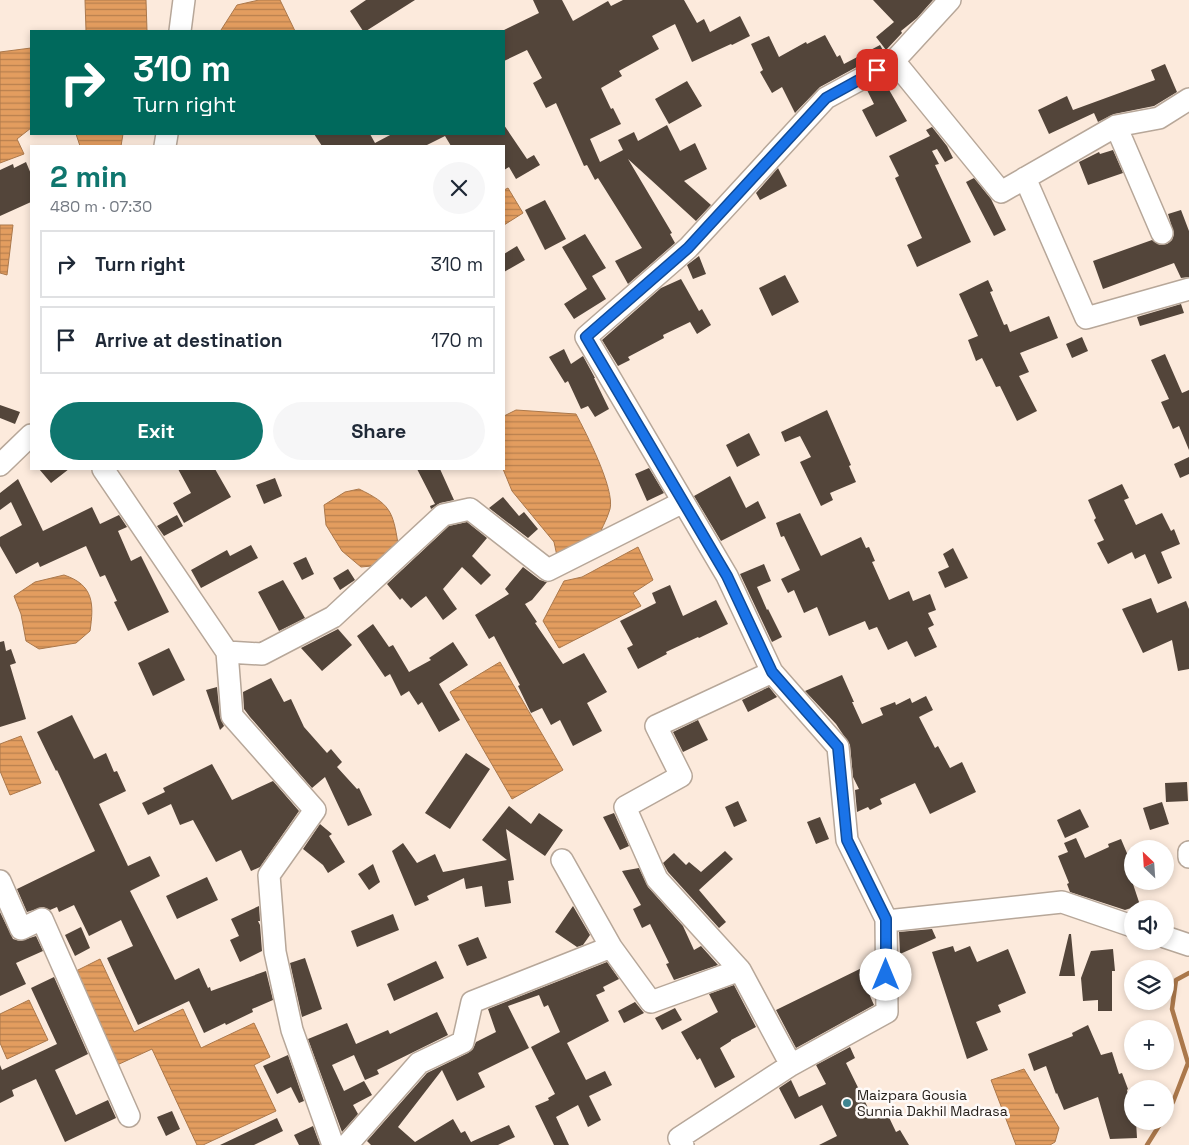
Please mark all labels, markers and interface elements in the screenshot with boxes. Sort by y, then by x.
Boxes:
text: 310 m [133,47,231,91]
pin [856,49,898,91]
icon: right [50,50,115,115]
icon: arrive [863,56,891,84]
text: Turn right [133,90,236,118]
text: 2 min [50,157,128,196]
button: close [433,162,485,214]
text: 480 m · 07:30 [50,196,152,217]
icon: right [52,250,80,278]
text: Turn right [95,252,185,277]
text: 310 m [430,252,483,277]
icon: arrive [52,326,80,354]
text: Arrive at destination [95,328,283,353]
text: 170 m [431,328,483,353]
button: Exit [50,402,263,460]
button: Share [273,402,485,460]
north arrow [1124,840,1174,890]
map controls [1124,840,1174,1130]
button: sound [1124,900,1174,950]
position arrow [859,948,911,1000]
button: layers [1124,960,1174,1010]
button: + [1124,1020,1174,1070]
button: − [1124,1080,1174,1130]
place label: Maizpara Gousia Sunnia Dakhil Madrasa [857,1086,1008,1120]
marker: Maizpara Gousia Sunnia Dakhil Madrasa [841,1097,853,1109]

